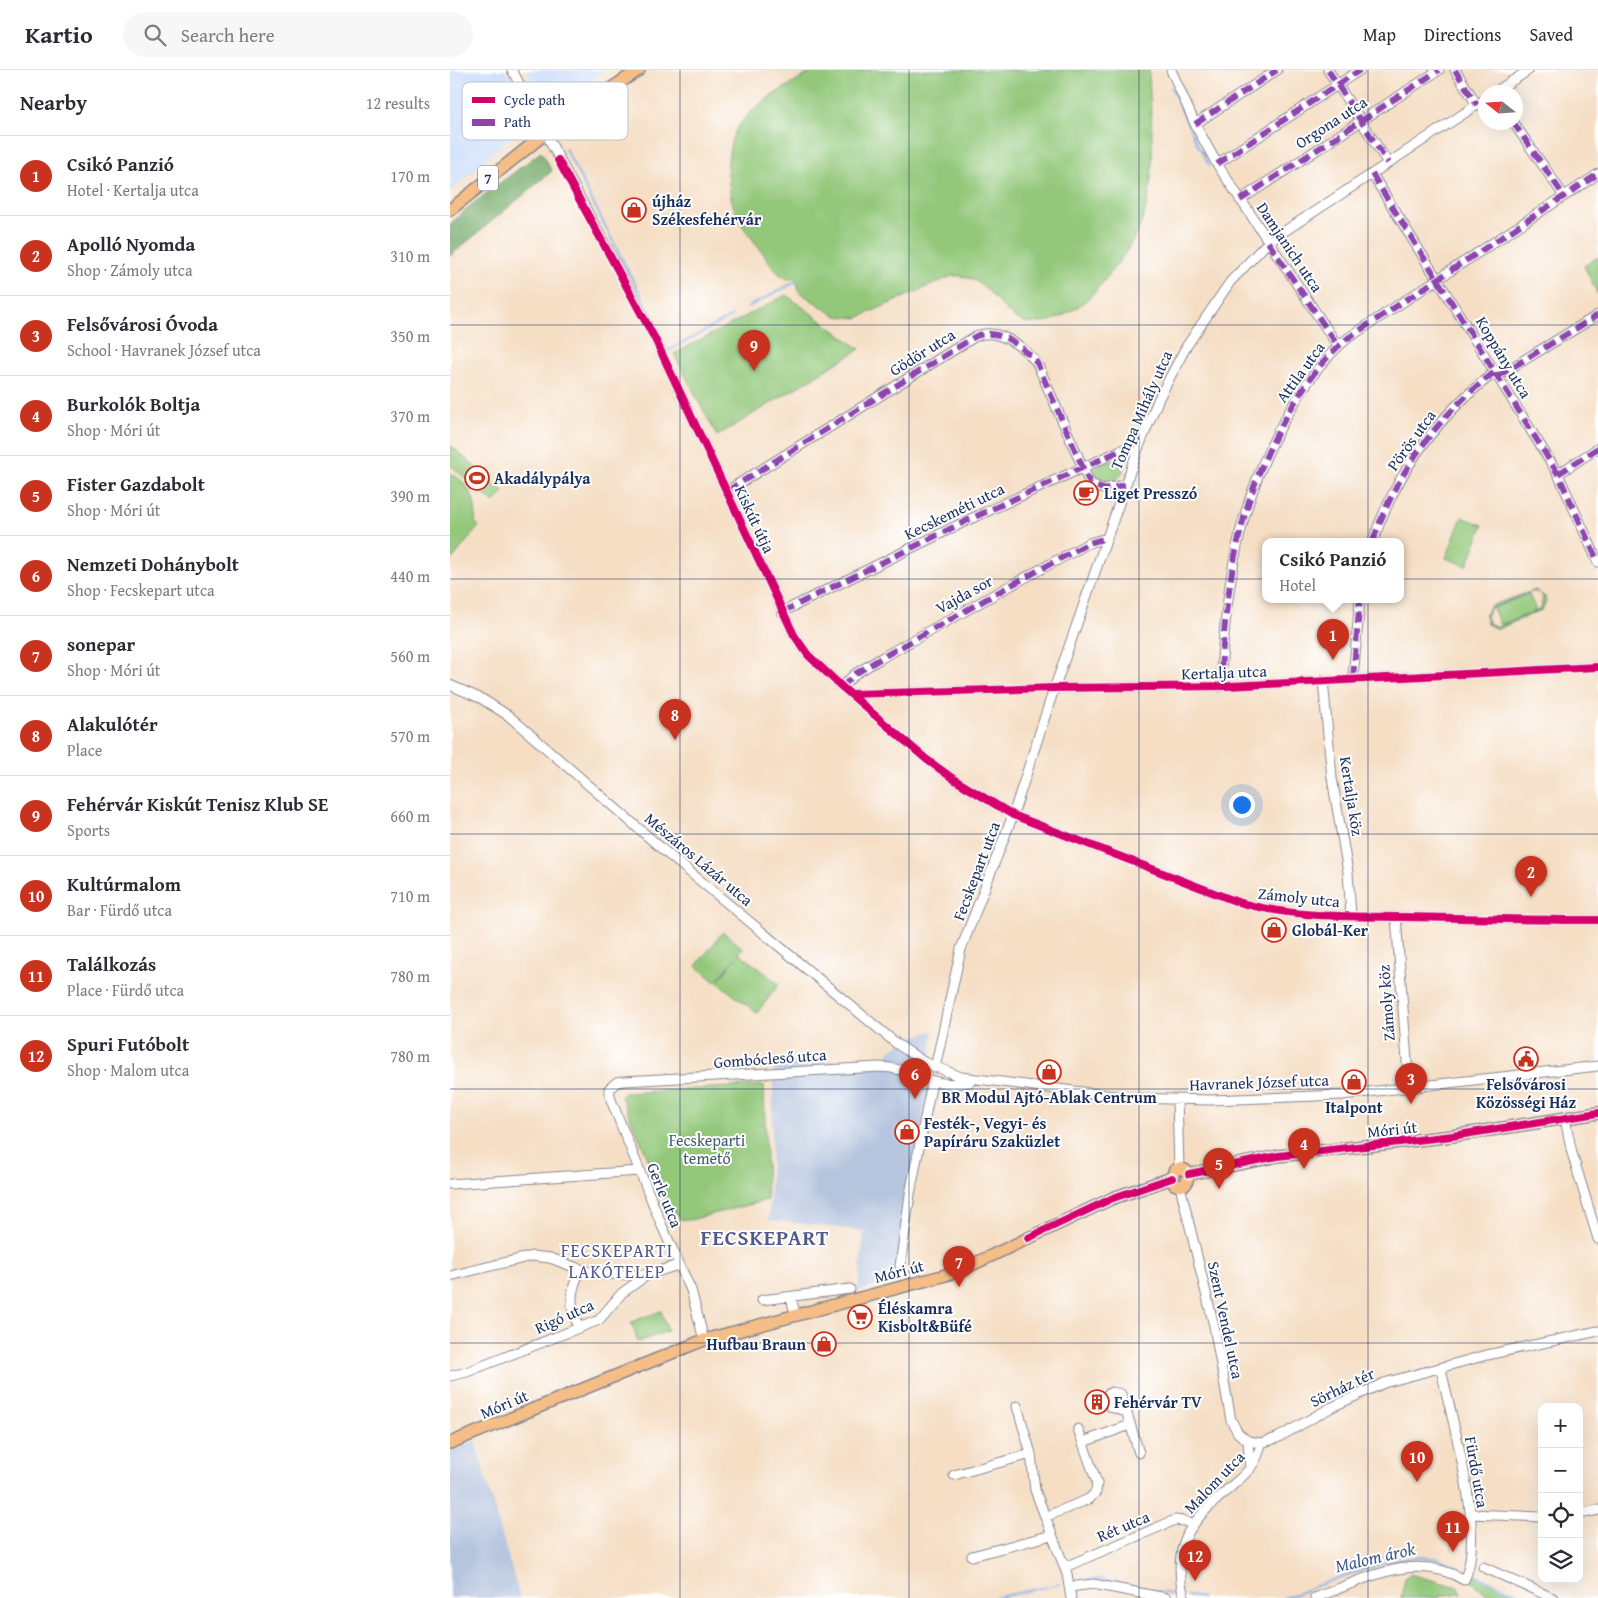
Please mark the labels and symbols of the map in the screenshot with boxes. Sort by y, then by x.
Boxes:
legend [462,82,628,140]
north arrow [1478,85,1523,130]
text: Cycle path [504,90,565,110]
street label: Orgona utca [1290,90,1372,154]
text: Path [504,112,531,132]
road number: 7 [478,166,498,190]
place label: újház Székesfehérvár [652,189,762,231]
shop icon: újház Székesfehérvár [621,197,647,223]
street label: Damjanich utca [1251,197,1329,297]
street label: Koppány utca [1470,311,1538,403]
street label: Gödör utca [885,322,960,382]
pin: 9 [738,330,770,371]
street label: Attila utca [1270,336,1331,407]
street label: Tompa Mihály utca [1104,346,1178,474]
street label: Pörös utca [1381,404,1442,476]
sports icon: Akadálypálya [464,465,490,491]
place label: Akadálypálya [494,466,591,490]
street label: Kecskeméti utca [900,476,1009,546]
cafe icon: Liget Presszó [1073,480,1099,506]
street label: Kiskút útja [729,481,781,557]
place label: Liget Presszó [1104,481,1198,505]
street label: Vajda sor [931,568,997,620]
pin: 1 [1317,619,1349,660]
street label: Kertalja utca [1181,658,1268,685]
pin: 8 [659,699,691,740]
street label: Kertalja köz [1334,755,1370,837]
your location [1229,792,1255,818]
street label: Mészáros Lázár utca [640,806,759,912]
street label: Fecskepart utca [946,818,1006,924]
pin: 2 [1515,856,1547,897]
street label: Zámoly utca [1257,881,1342,913]
shop icon: Globál-Ker [1261,917,1287,943]
place label: Globál-Ker [1292,918,1369,942]
street label: Zámoly köz [1371,964,1401,1042]
street label: Gombócleső utca [713,1042,828,1074]
public building icon: Felsővárosi Közösségi Ház [1513,1046,1539,1072]
pin: 6 [899,1058,931,1099]
shop icon: BR Modul Ajtó-Ablak Centrum [1036,1059,1062,1085]
pin: 3 [1395,1063,1427,1104]
street label: Havranek József utca [1189,1068,1330,1096]
shop icon: Italpont [1341,1069,1367,1095]
place label: Felsővárosi Közösségi Ház [1476,1072,1576,1114]
place label: BR Modul Ajtó-Ablak Centrum [941,1085,1157,1109]
place label: Italpont [1325,1095,1383,1119]
place label: Festék-, Vegyi- és Papíráru Szaküzlet [924,1111,1060,1153]
street label: Móri út [1366,1114,1419,1144]
shop icon: Festék-, Vegyi- és Papíráru Szaküzlet [894,1119,920,1145]
park label: Fecskeparti temető [669,1128,746,1170]
pin: 4 [1288,1128,1320,1169]
pin: 5 [1203,1148,1235,1189]
street label: Gerle utca [641,1159,689,1231]
district label: FECSKEPART [701,1222,829,1253]
district label: FECSKEPARTI LAKÓTELEP [561,1237,673,1285]
pin: 7 [943,1246,975,1287]
street label: Móri út [872,1253,927,1289]
street label: Szent Vendel utca [1202,1259,1250,1381]
street label: Rigó utca [531,1292,598,1340]
place label: Éléskamra Kisbolt&Büfé [878,1296,972,1338]
supermarket icon: Éléskamra Kisbolt&Büfé [847,1304,873,1330]
shop icon: Hufbau Braun [811,1331,837,1357]
place label: Hufbau Braun [707,1332,807,1356]
street label: Sörház tér [1306,1361,1379,1413]
street label: Móri út [476,1383,532,1425]
building icon: Fehérvár TV [1084,1389,1110,1415]
place label: Fehérvár TV [1114,1390,1202,1414]
street label: Fürdő utca [1459,1434,1495,1510]
pin: 10 [1401,1441,1433,1482]
street label: Malom utca [1178,1445,1250,1519]
street label: Rét utca [1093,1504,1153,1548]
pin: 11 [1437,1511,1469,1552]
water label: Malom árok [1332,1534,1419,1579]
pin: 12 [1179,1540,1211,1581]

